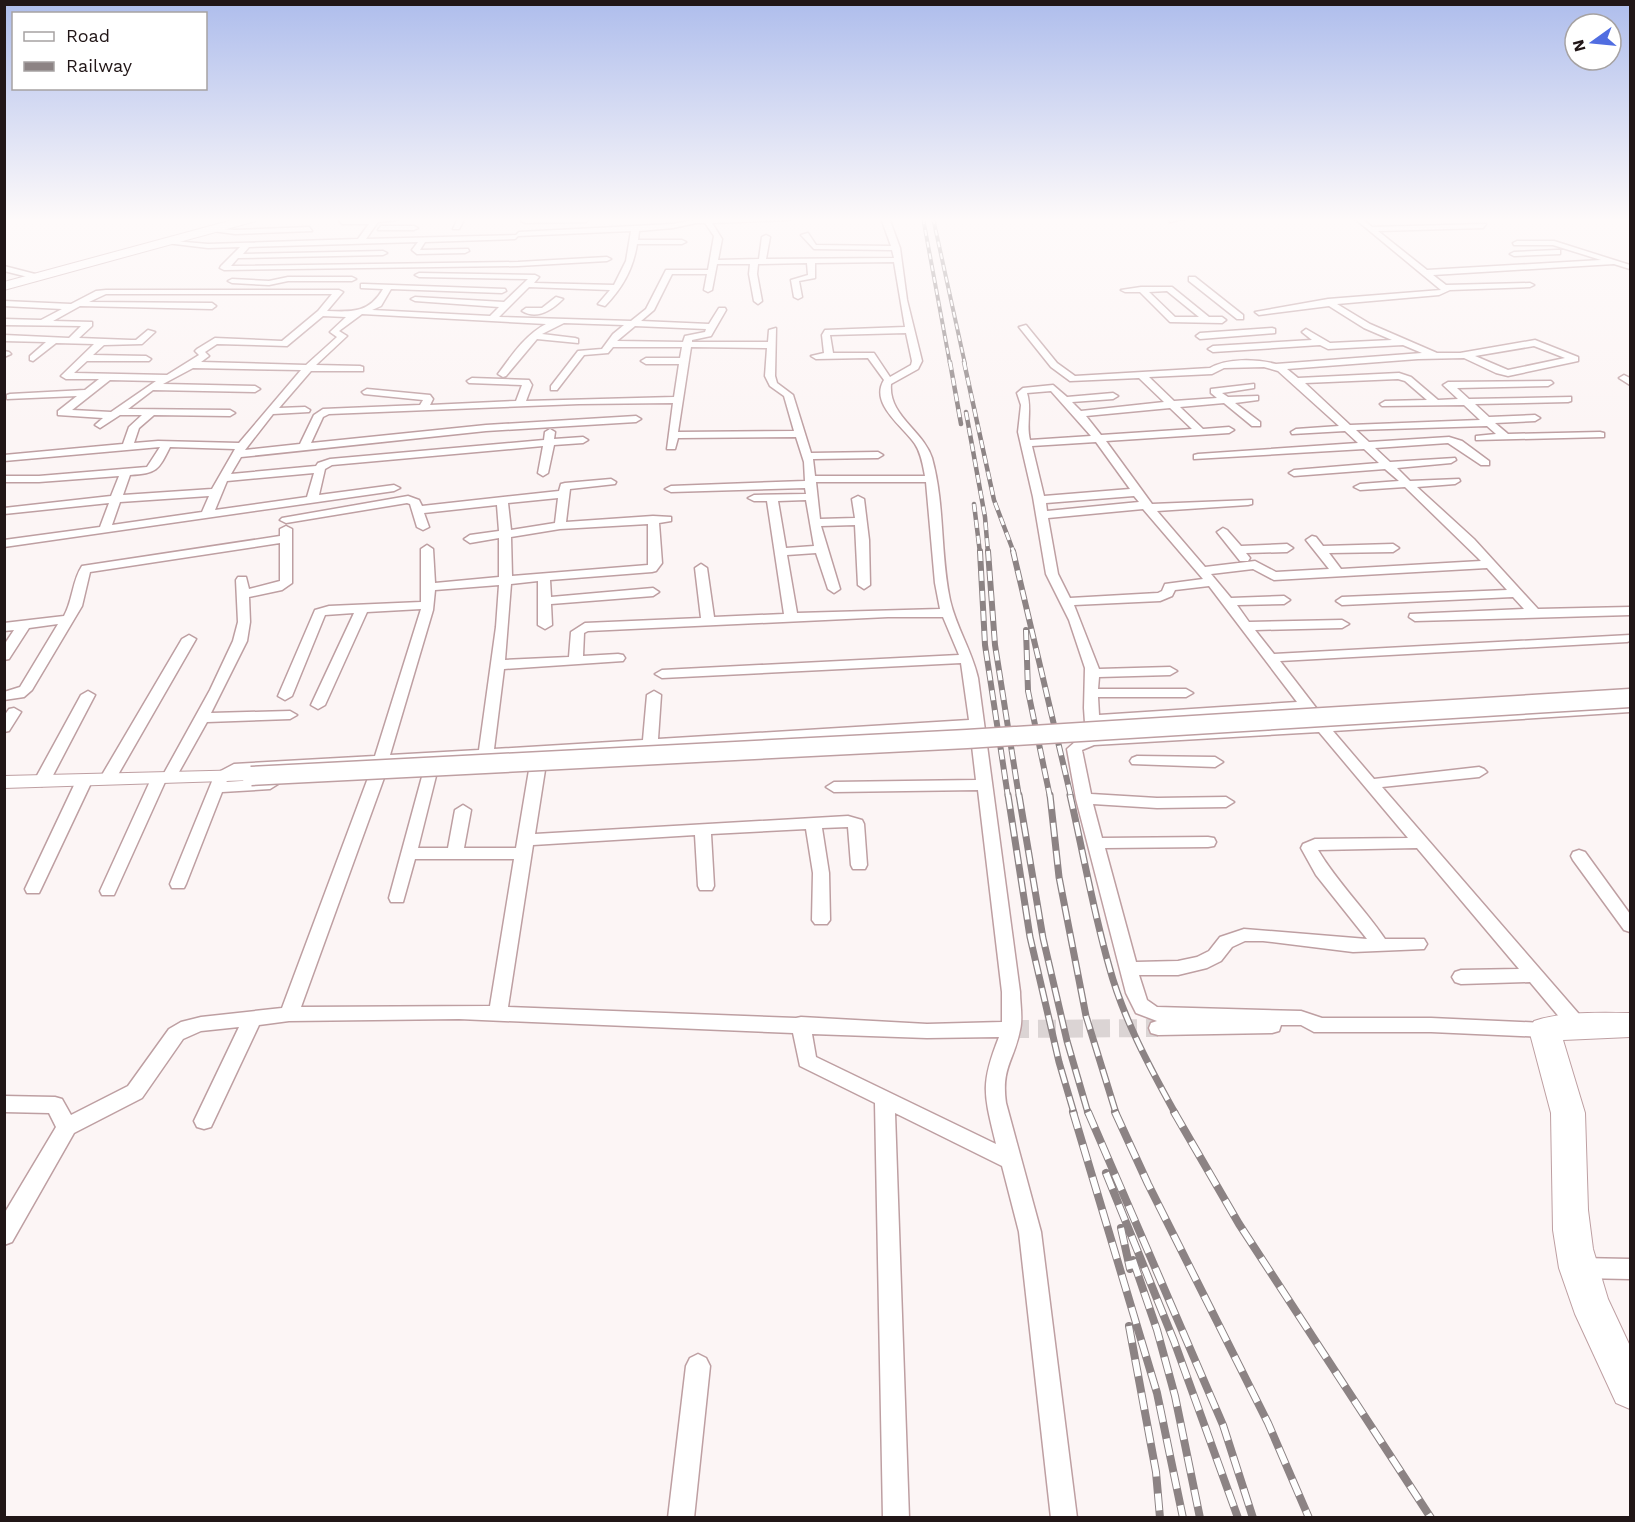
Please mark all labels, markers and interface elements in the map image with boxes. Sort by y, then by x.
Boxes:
legend [12,12,207,90]
north arrow [1563,12,1623,72]
text: Road [66,25,110,46]
text: N [1568,38,1590,54]
text: Railway [66,55,133,76]

